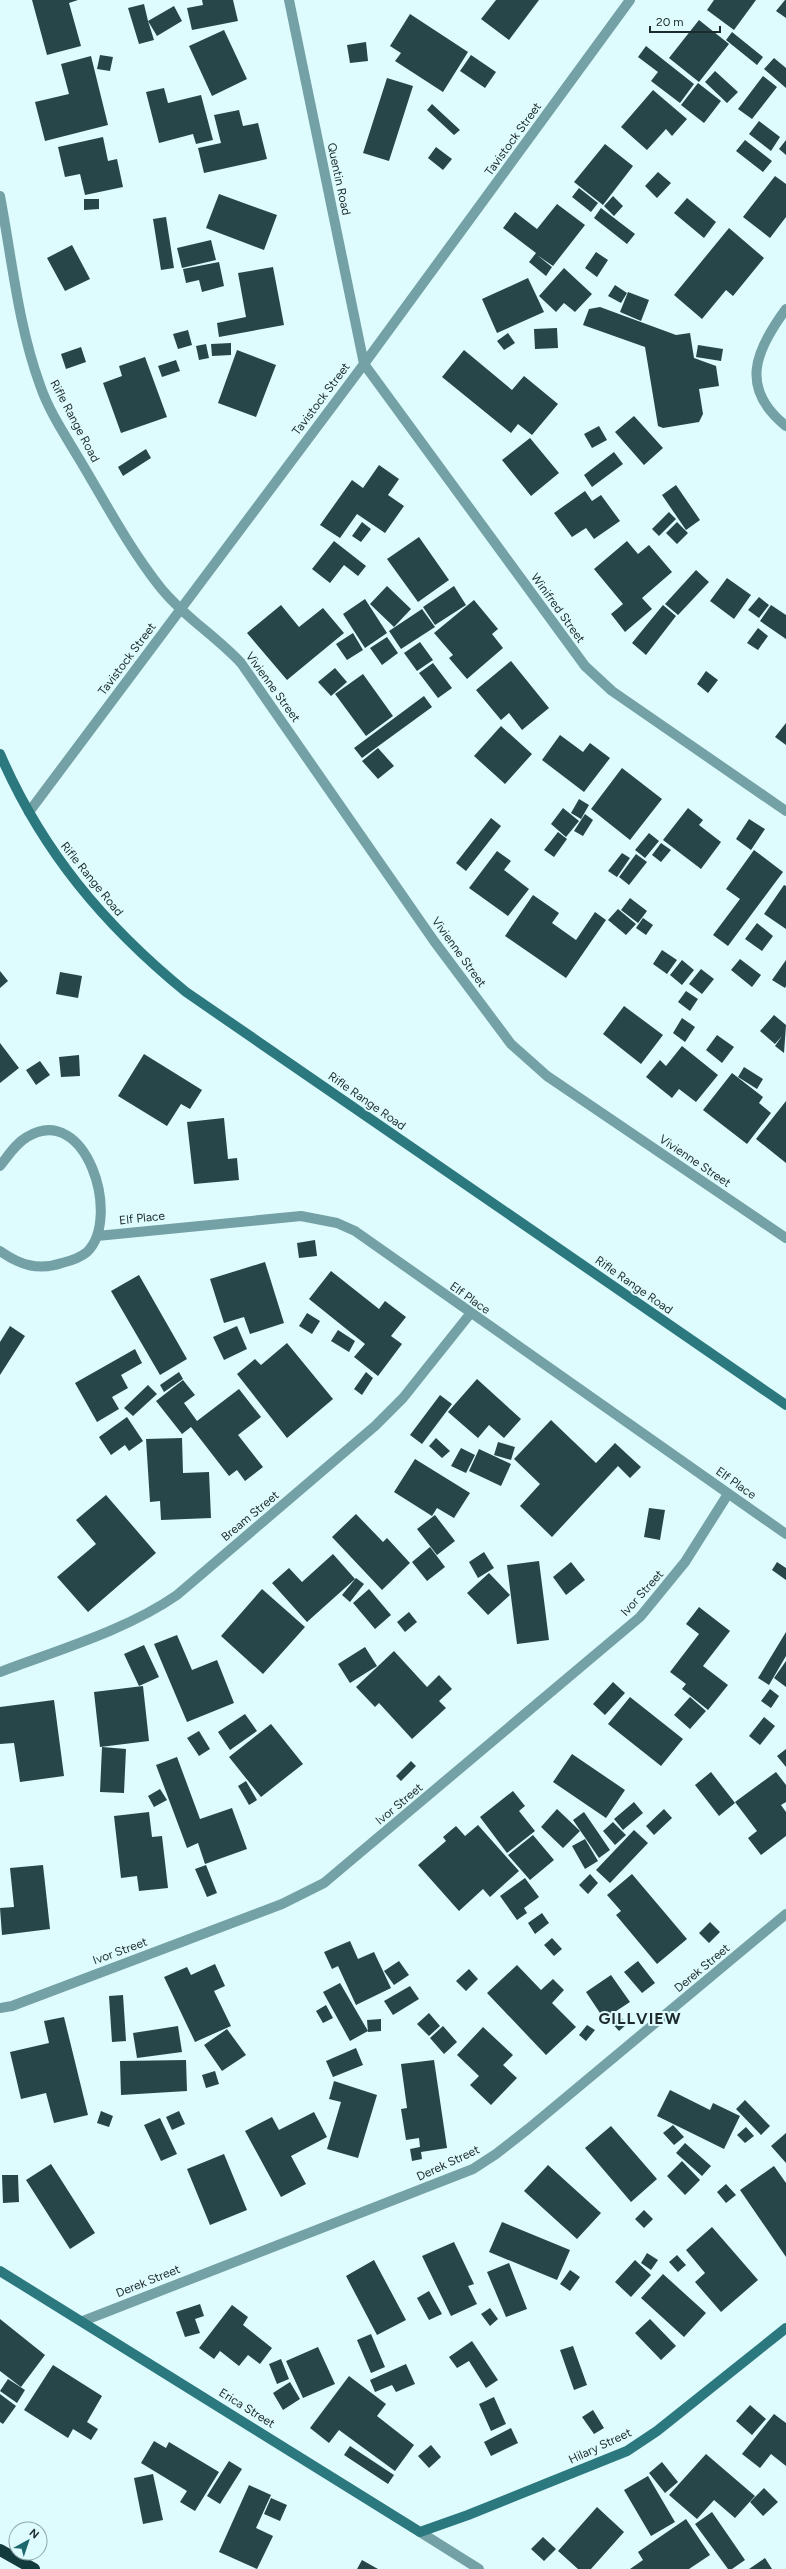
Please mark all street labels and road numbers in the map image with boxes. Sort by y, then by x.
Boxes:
street label: Tavistock Street [482,99,544,178]
street label: Quentin Road [324,141,354,217]
street label: Tavistock Street [289,360,353,438]
street label: Rifle Range Road [47,377,103,465]
street label: Winifred Street [528,571,588,646]
street label: Tavistock Street [95,620,159,698]
street label: Vivienne Street [243,649,303,725]
street label: Rifle Range Road [58,839,126,919]
street label: Vivienne Street [429,914,489,990]
street label: Rifle Range Road [326,1069,408,1133]
street label: Vivienne Street [657,1132,734,1190]
street label: Elf Place [118,1209,166,1227]
street label: Rifle Range Road [593,1253,675,1317]
street label: Elf Place [447,1279,493,1317]
street label: Elf Place [713,1464,759,1502]
street label: Bream Street [218,1488,282,1544]
street label: Ivor Street [618,1567,667,1619]
street label: Ivor Street [373,1780,426,1828]
street label: Ivor Street [91,1935,150,1967]
street label: Derek Street [672,1941,733,1995]
street label: Derek Street [414,2142,482,2184]
street label: Derek Street [114,2262,182,2300]
street label: Erica Street [217,2385,278,2431]
street label: Hilary Street [566,2425,634,2467]

